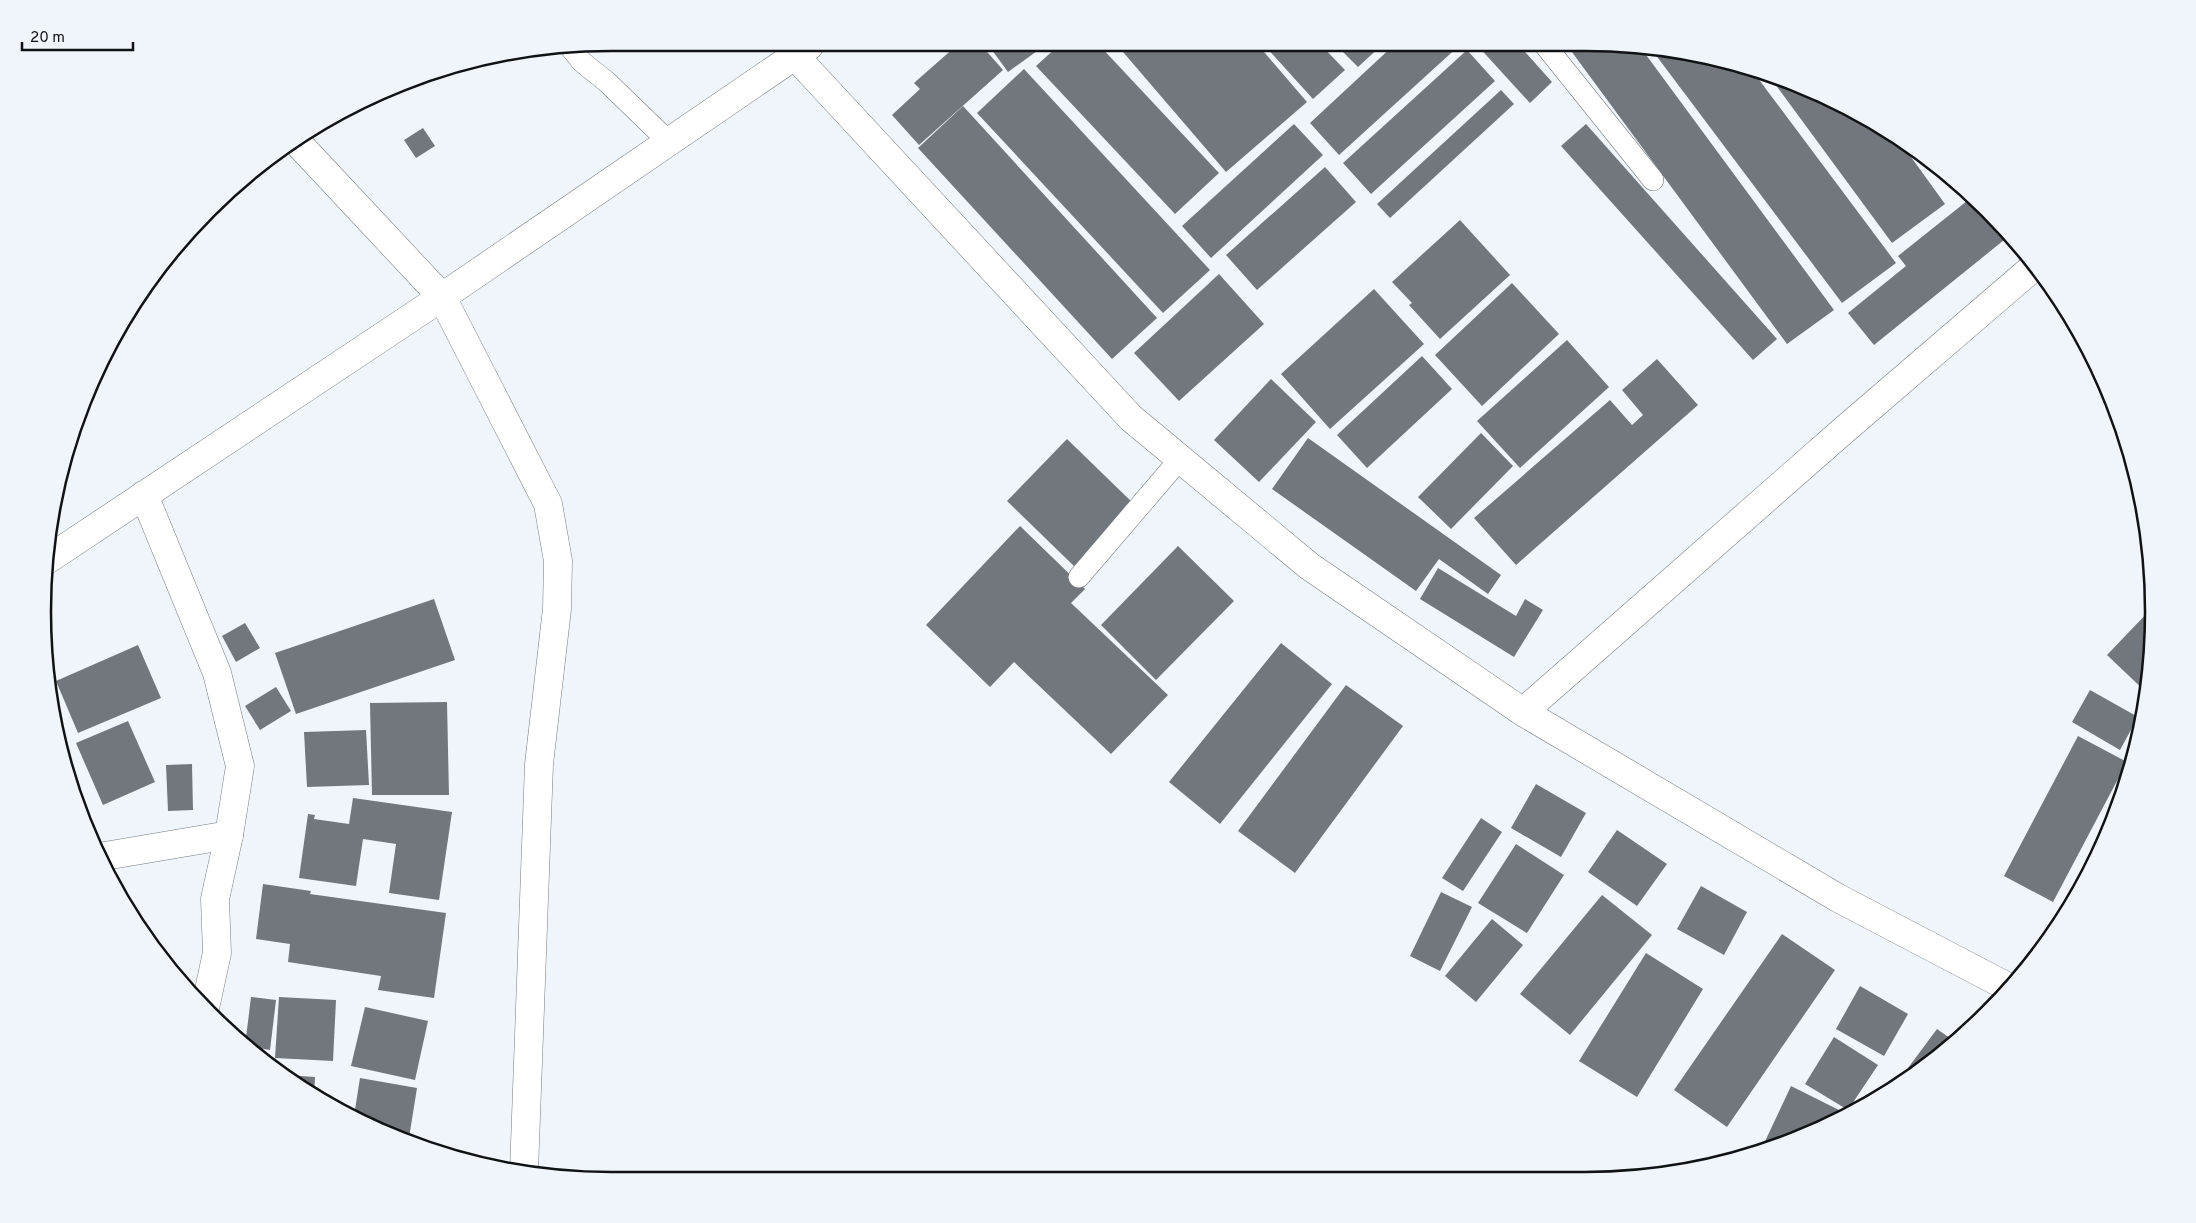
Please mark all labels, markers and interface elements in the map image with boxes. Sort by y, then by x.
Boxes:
scale bar [22,20,134,52]
text: 20 m [30,29,65,48]

